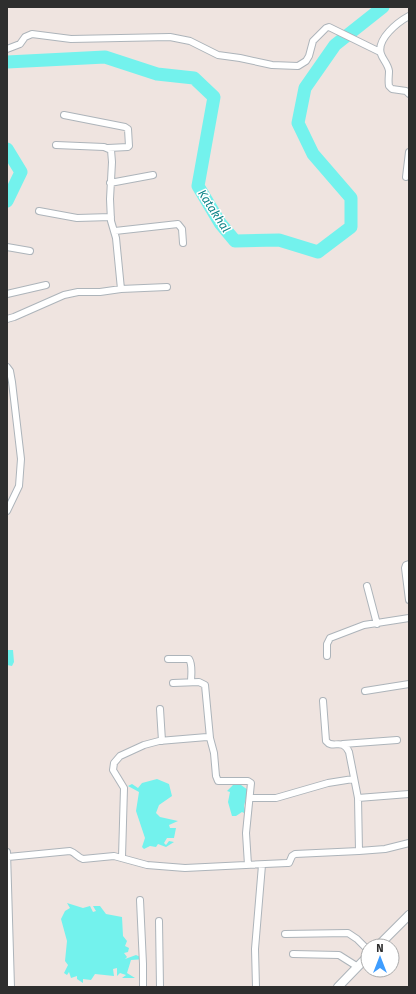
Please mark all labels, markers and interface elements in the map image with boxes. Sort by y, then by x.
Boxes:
water label: Katakhal [195,187,233,235]
north arrow [360,938,400,978]
text: N [376,942,384,955]

